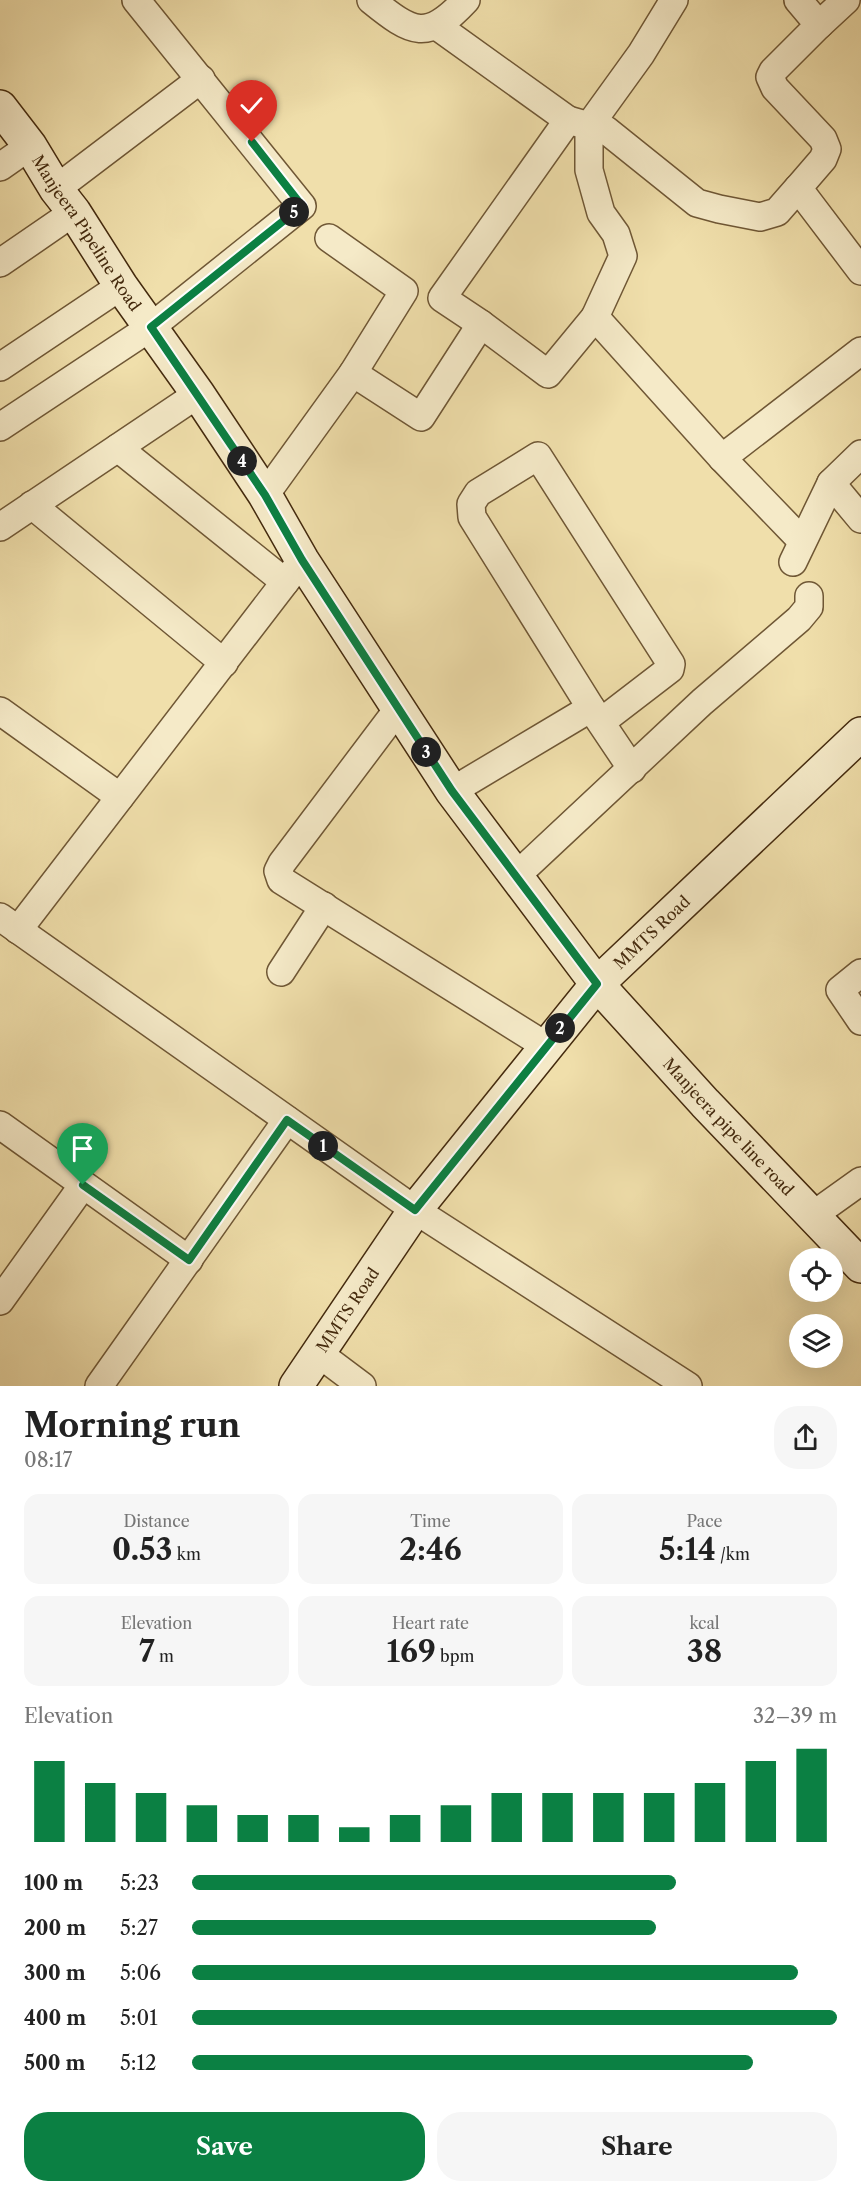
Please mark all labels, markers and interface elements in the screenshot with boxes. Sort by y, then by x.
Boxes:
pin [226,80,277,142]
icon: check [235,89,268,122]
street label: Manjeera Pipeline Road [28,151,146,315]
pin: 5 [279,197,309,227]
text: 5 [290,202,298,222]
pin: 4 [227,446,257,476]
text: 4 [237,451,247,471]
pin: 3 [411,737,441,767]
text: 3 [421,742,431,762]
street label: MMTS Road [609,891,694,973]
pin: 2 [545,1013,575,1043]
text: 2 [555,1018,565,1038]
street label: Manjeera pipe line road [659,1054,798,1200]
pin [57,1123,108,1185]
pin: 1 [308,1131,338,1161]
icon: arrive [66,1132,99,1165]
text: 1 [319,1136,327,1156]
map controls [789,1248,843,1368]
button: locate [789,1248,843,1302]
street label: MMTS Road [312,1263,383,1356]
button: layers [789,1314,843,1368]
text: Morning run [24,1405,240,1446]
button: share [774,1406,837,1469]
text: 08:17 [24,1448,72,1472]
text: Distance [123,1511,190,1531]
text: Time [410,1511,451,1531]
text: Pace [686,1511,723,1531]
text: 0.53 [112,1531,173,1568]
text: 2:46 [399,1531,462,1568]
text: 5:14 [659,1531,716,1568]
text: km [173,1544,201,1564]
text: /km [716,1544,750,1564]
text: Elevation [121,1613,192,1633]
text: Heart rate [392,1613,469,1633]
text: kcal [689,1613,720,1633]
text: 7 [139,1633,155,1670]
text: 169 [386,1633,436,1670]
text: 38 [687,1633,722,1670]
text: m [155,1646,174,1666]
text: bpm [436,1646,475,1666]
text: Elevation [24,1704,113,1728]
text: 32–39 m [753,1704,837,1728]
text: 100 m [24,1871,83,1895]
text: 5:23 [120,1871,159,1895]
text: 200 m [24,1916,86,1940]
text: 5:27 [120,1916,158,1940]
text: 300 m [24,1961,86,1985]
text: 5:06 [120,1961,161,1985]
text: 400 m [24,2006,86,2030]
text: 5:01 [120,2006,158,2030]
text: 500 m [24,2051,85,2075]
text: 5:12 [120,2051,156,2075]
button: Save [24,2112,425,2181]
button: Share [437,2112,837,2181]

